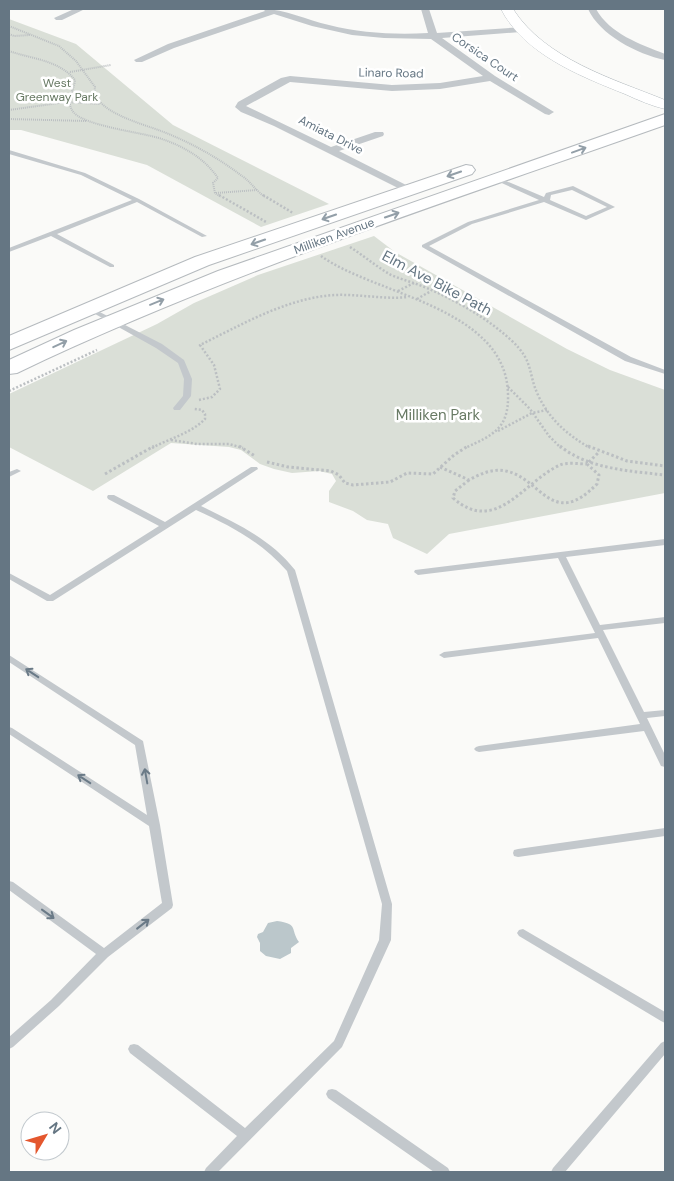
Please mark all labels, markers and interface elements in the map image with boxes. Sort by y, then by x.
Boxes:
street label: Corsica Court [448,29,522,85]
street label: Linaro Road [358,64,424,82]
park label: West Greenway Park [16,75,98,105]
street label: Amiata Drive [296,112,366,158]
one-way arrow [571,145,586,154]
one-way arrow [446,170,462,180]
one-way arrow [383,210,399,219]
one-way arrow [322,213,337,222]
street label: Milliken Avenue [292,214,377,258]
one-way arrow [251,238,266,247]
street label: Elm Ave Bike Path [379,246,495,320]
one-way arrow [149,297,164,306]
one-way arrow [52,339,67,348]
park label: Milliken Park [396,405,481,425]
one-way arrow [25,668,39,678]
one-way arrow [141,769,151,785]
one-way arrow [78,774,92,784]
one-way arrow [41,909,55,919]
one-way arrow [136,919,149,930]
north arrow [20,1111,70,1161]
text: N [45,1118,65,1138]

